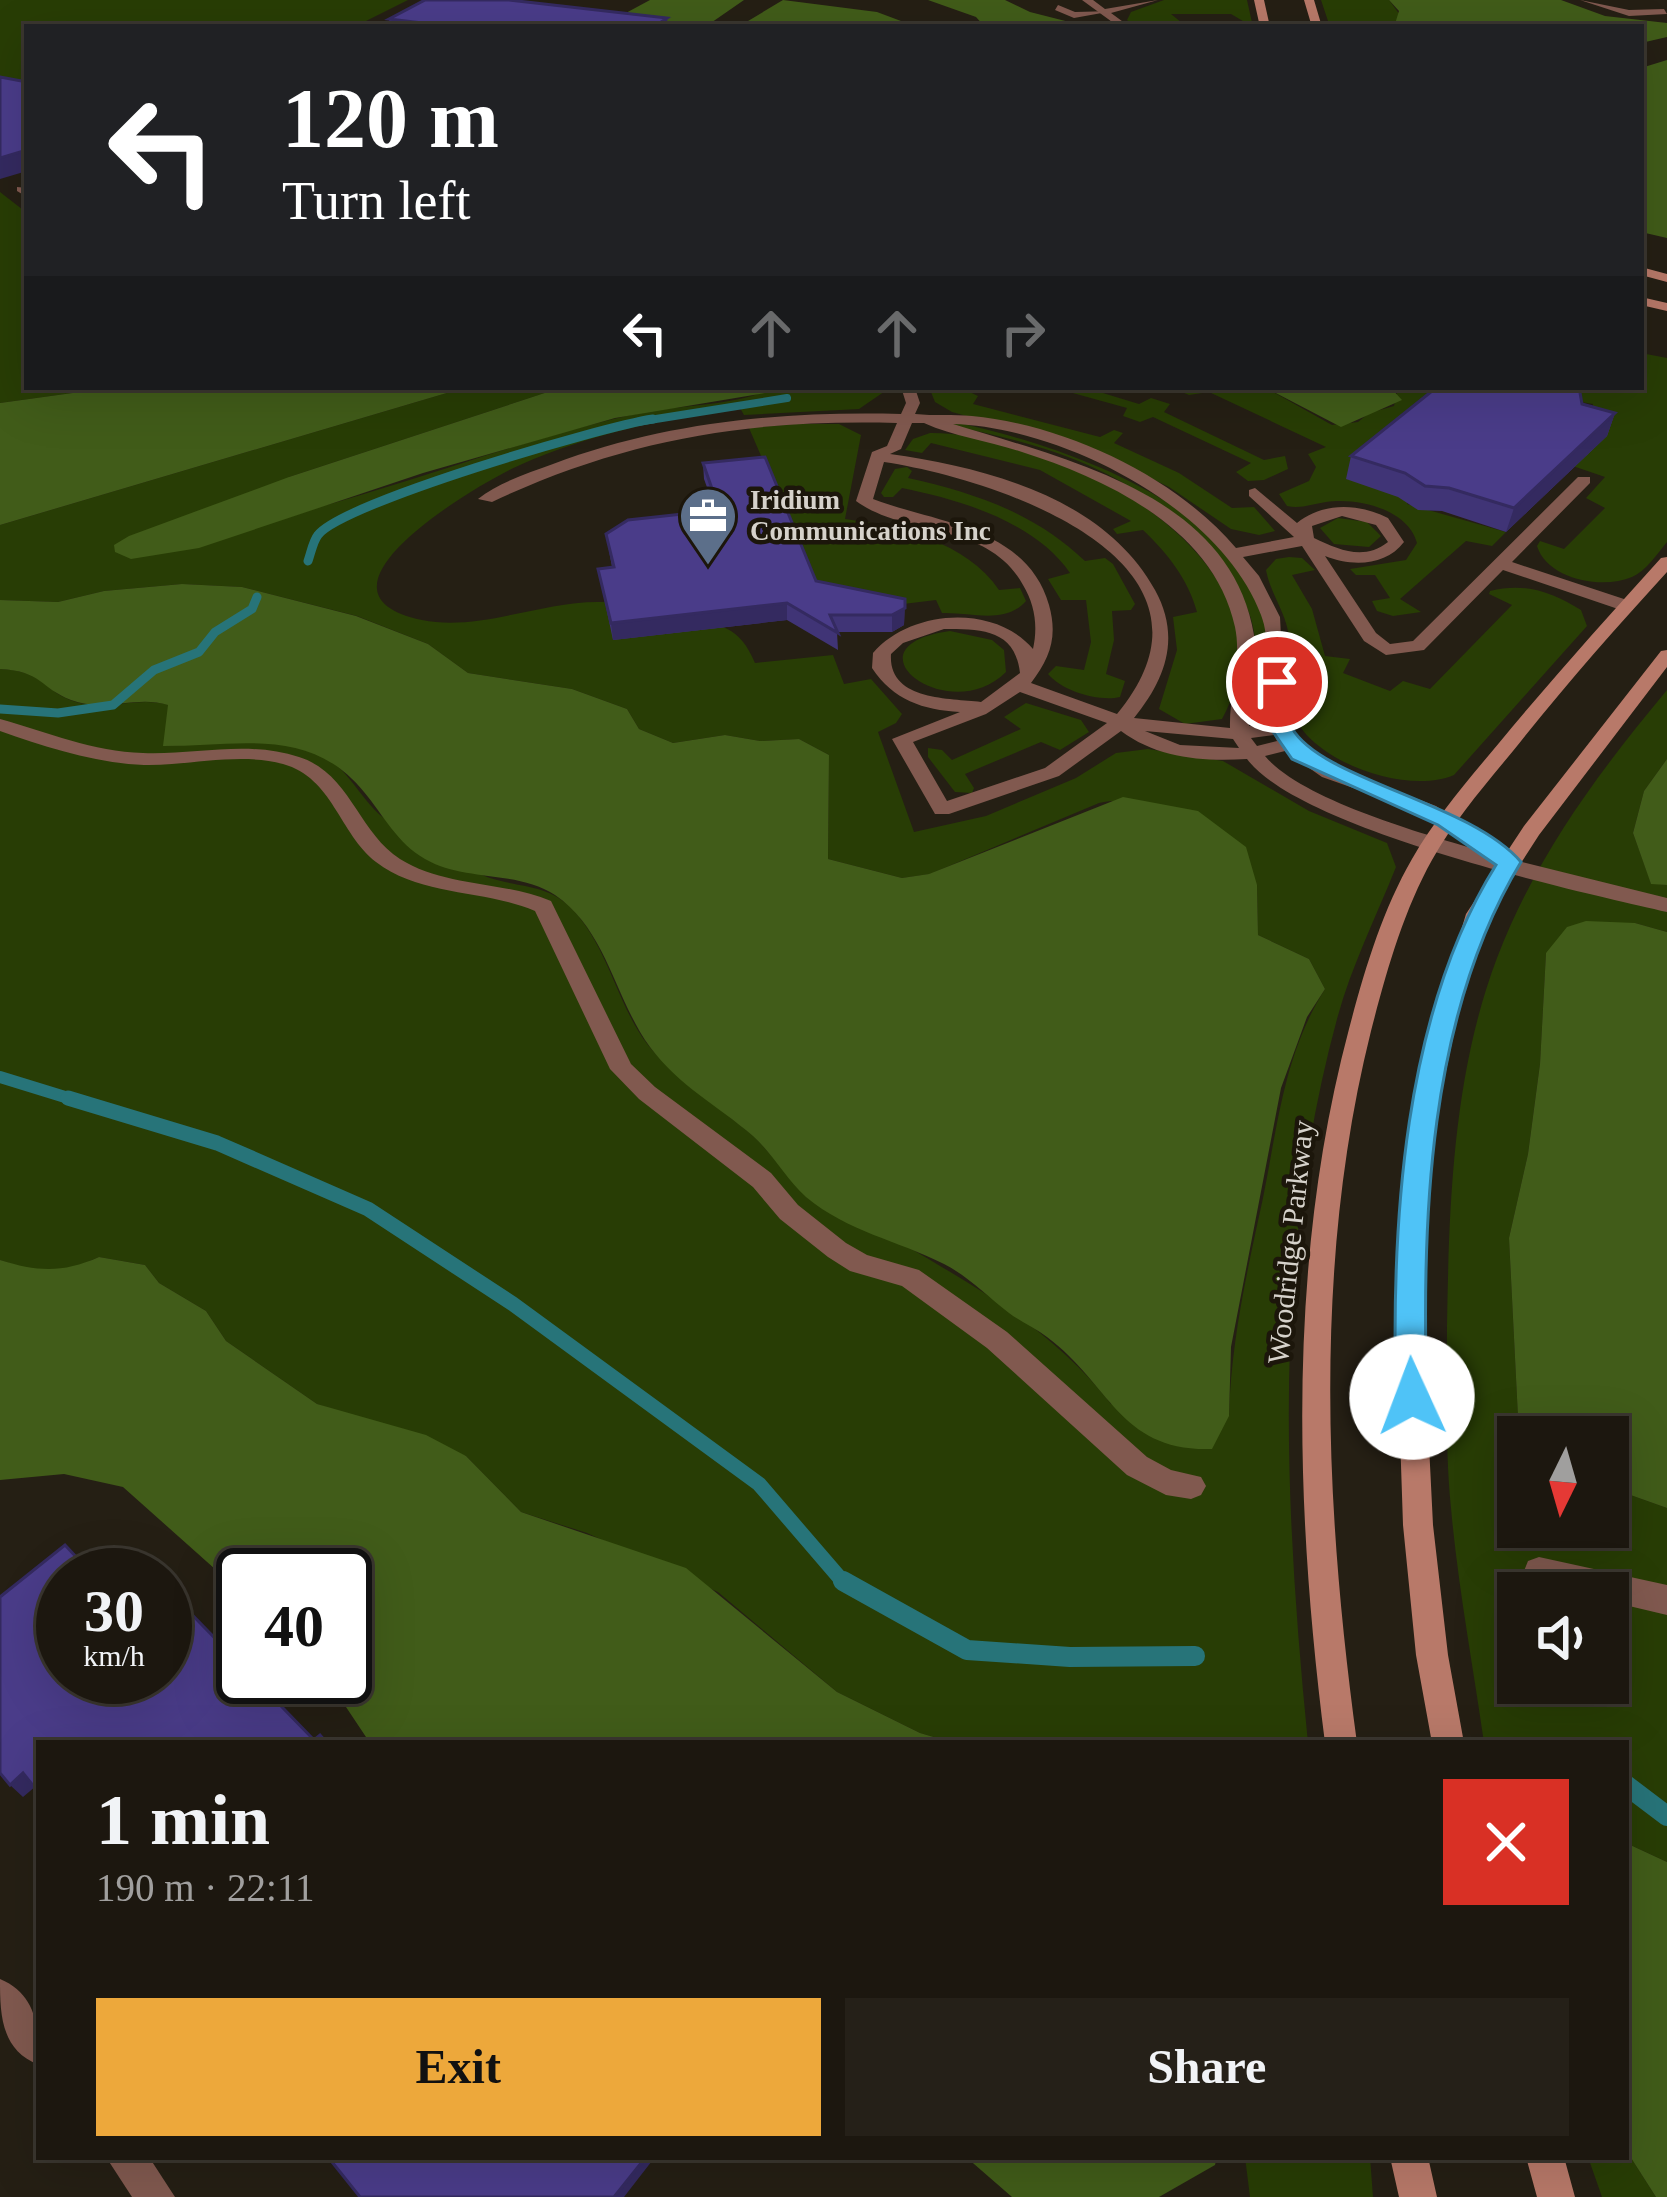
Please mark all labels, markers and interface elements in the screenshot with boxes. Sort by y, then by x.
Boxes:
icon: left [84,72,240,228]
text: 120 m [282,72,499,165]
text: Turn left [282,171,471,231]
icon: left [612,300,678,366]
icon: ahead [738,300,804,366]
icon: ahead [864,300,930,366]
icon: right [990,300,1056,366]
office icon: Iridium Communications Inc [677,485,739,567]
place label: Iridium Communications Inc [750,485,991,546]
pin [1226,631,1328,733]
icon: arrive [1244,649,1310,715]
street label: Woodridge Parkway [1261,1118,1319,1366]
position arrow [1349,1334,1475,1460]
north arrow [1497,1416,1629,1548]
map controls [1497,1416,1629,1704]
speed limit sign: 40 [216,1548,372,1704]
button: sound [1497,1572,1629,1704]
text: 30 [84,1578,144,1644]
text: km/h [83,1639,145,1672]
button: close [1443,1779,1569,1905]
text: 1 min [96,1780,270,1860]
text: 190 m · 22:11 [96,1866,314,1909]
button: Exit [96,1998,821,2136]
button: Share [845,1998,1569,2136]

